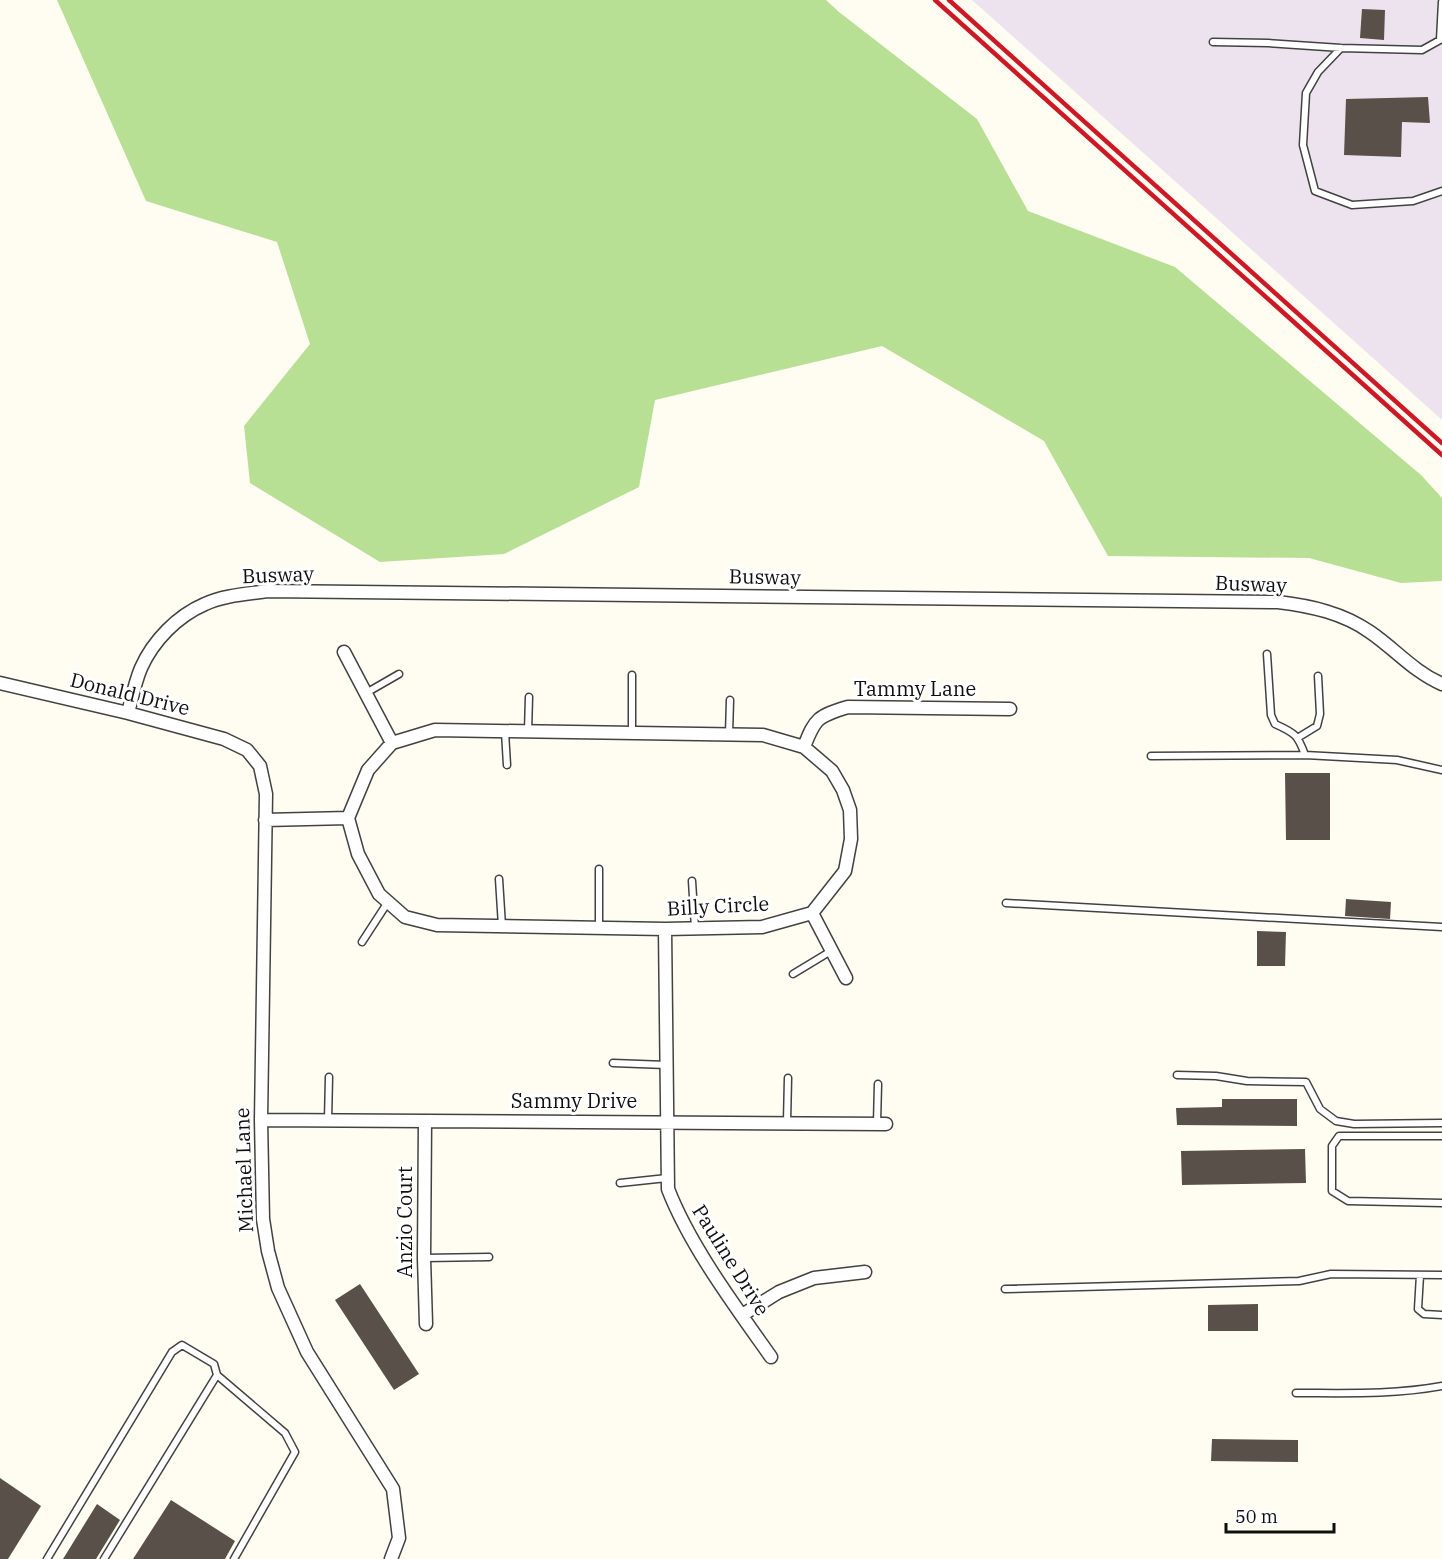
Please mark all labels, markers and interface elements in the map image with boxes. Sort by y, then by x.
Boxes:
street label: Busway [242,560,315,589]
street label: Busway [729,562,802,591]
street label: Busway [1215,569,1288,598]
street label: Donald Drive [67,666,193,721]
street label: Tammy Lane [854,675,976,702]
street label: Billy Circle [666,889,770,922]
street label: Sammy Drive [511,1087,637,1114]
street label: Michael Lane [228,1107,259,1233]
street label: Anzio Court [391,1166,418,1278]
street label: Pauline Drive [687,1199,776,1320]
scale bar [1226,1496,1334,1534]
text: 50 m [1235,1505,1278,1528]

